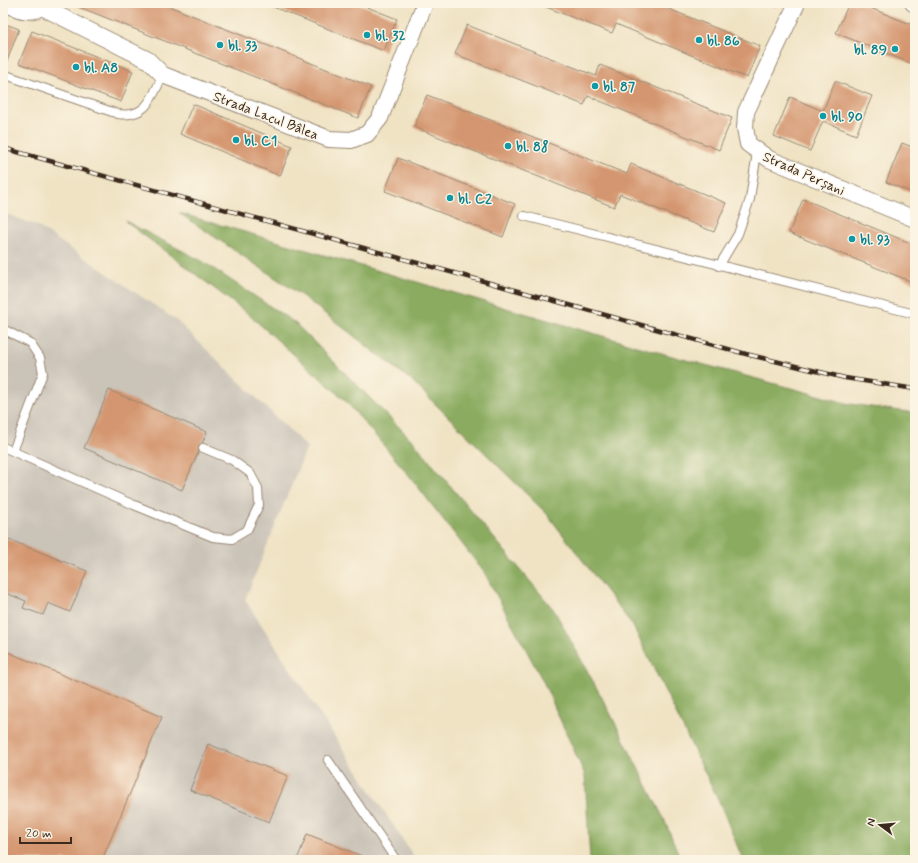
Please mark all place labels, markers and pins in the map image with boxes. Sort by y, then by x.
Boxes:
place label: bl. 32 [375,27,406,45]
marker: bl. 32 [362,30,372,40]
place label: bl. 86 [707,32,740,50]
marker: bl. 86 [694,35,704,45]
place label: bl. 33 [228,37,257,55]
marker: bl. 33 [215,40,225,50]
place label: bl. 89 [854,41,887,59]
marker: bl. 89 [890,44,900,54]
place label: bl. A8 [84,59,118,77]
marker: bl. A8 [71,62,81,72]
place label: bl. 87 [603,78,635,96]
marker: bl. 87 [590,81,600,91]
place label: bl. 90 [831,108,863,126]
marker: bl. 90 [818,111,828,121]
place label: bl. C1 [244,132,277,150]
marker: bl. C1 [231,135,241,145]
place label: bl. 88 [516,138,549,156]
marker: bl. 88 [503,141,513,151]
place label: bl. C2 [458,190,492,208]
marker: bl. C2 [445,193,455,203]
place label: bl. 93 [860,231,890,249]
marker: bl. 93 [847,234,857,244]

